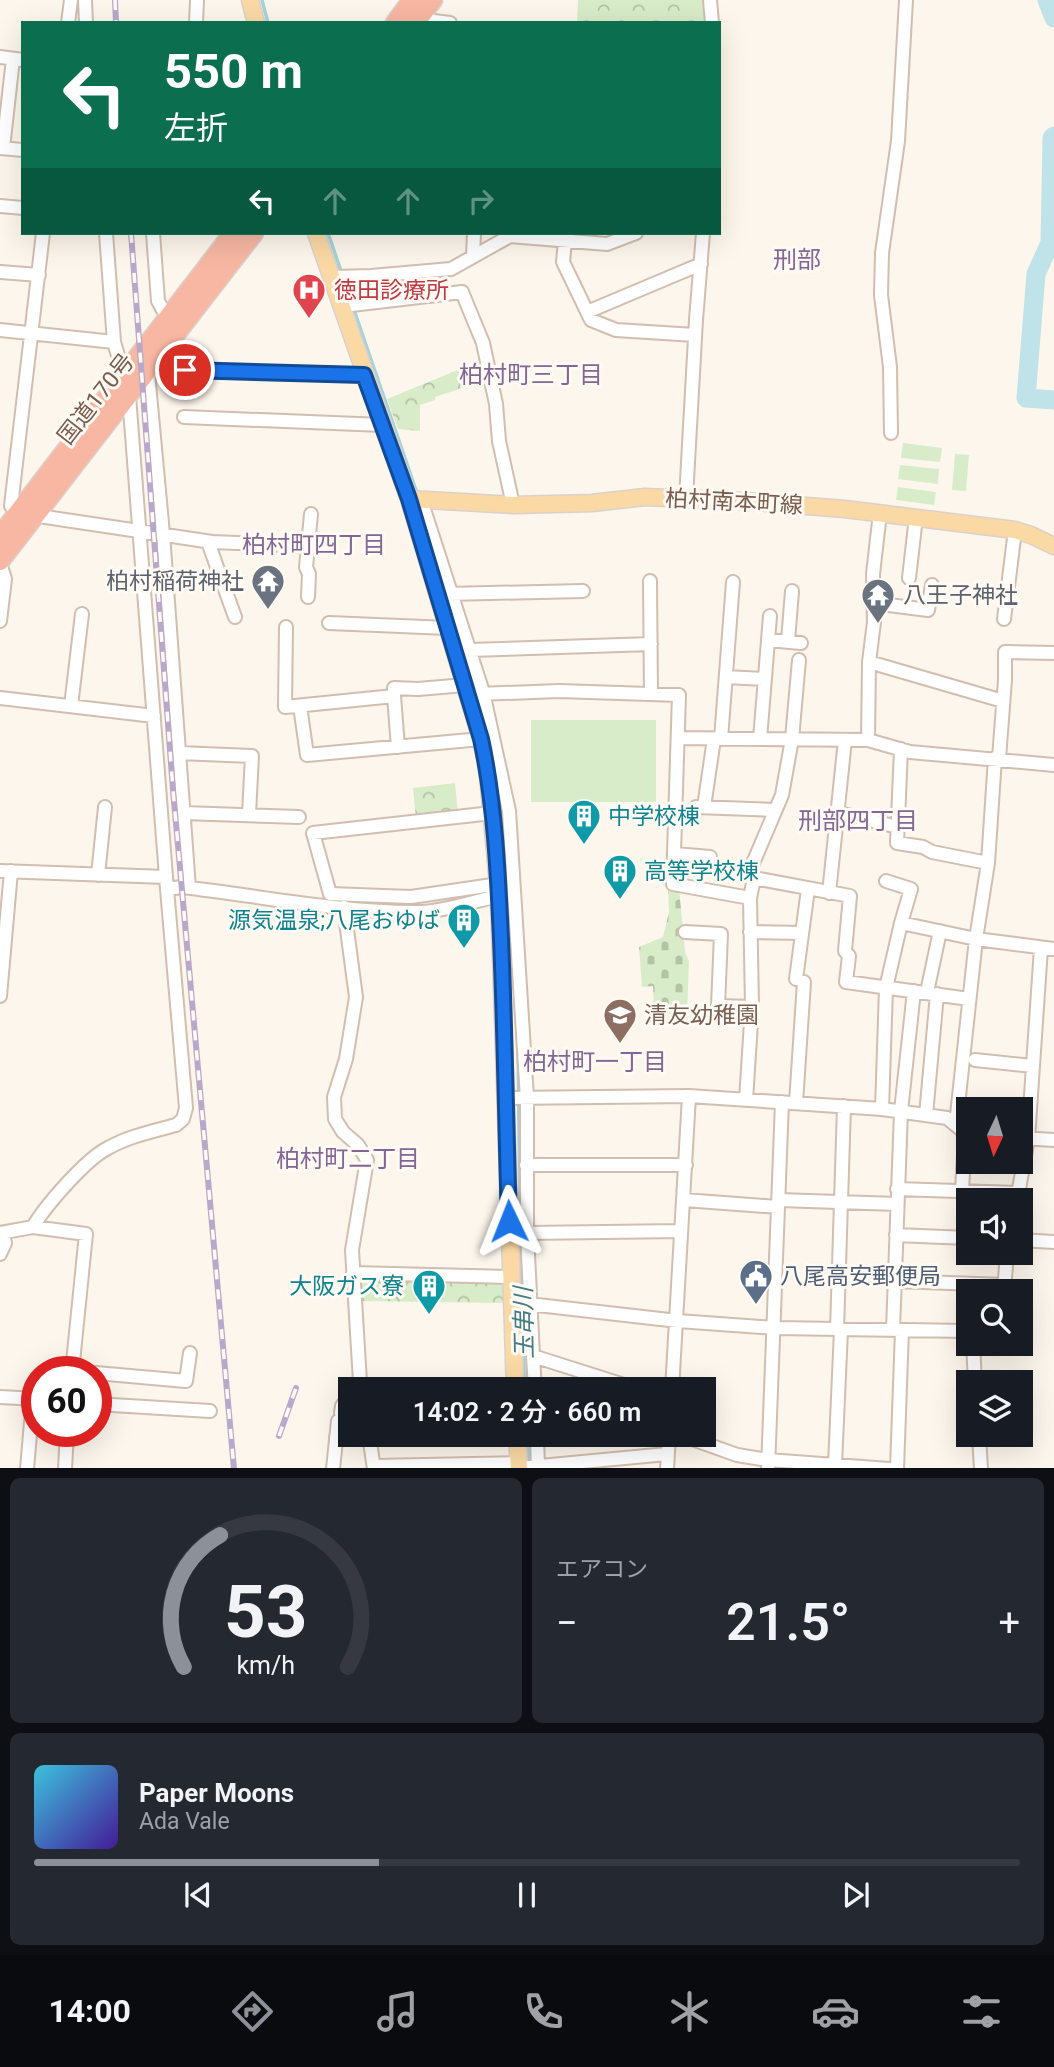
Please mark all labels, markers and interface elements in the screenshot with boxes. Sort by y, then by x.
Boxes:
text: 550 m [164,43,303,100]
icon: left [49,49,140,140]
text: 左折 [164,109,228,147]
icon: left [243,182,281,220]
icon: ahead [316,182,354,220]
icon: ahead [389,182,427,220]
icon: right [462,182,500,220]
district label: 刑部 [773,246,821,274]
hospital icon: 徳田診療所 [290,271,328,320]
place label: 徳田診療所 [334,277,449,304]
pin [155,340,215,400]
street label: 国道170号 [52,348,140,450]
icon: arrive [166,351,204,389]
district label: 柏村町三丁目 [459,361,603,389]
street label: 柏村南本町線 [664,485,804,519]
district label: 柏村町四丁目 [242,531,386,559]
temple icon: 柏村稲荷神社 [249,562,287,611]
place label: 柏村稲荷神社 [106,568,244,595]
temple icon: 八王子神社 [859,576,897,625]
place label: 八王子神社 [903,582,1018,609]
building icon: 中学校棟 [565,797,603,846]
place label: 中学校棟 [608,803,700,830]
district label: 刑部四丁目 [798,807,918,835]
building icon: 高等学校棟 [601,852,639,901]
place label: 高等学校棟 [644,858,759,885]
building icon: 源気温泉;八尾おゆば [445,901,483,950]
place label: 源気温泉;八尾おゆば [228,907,440,934]
school or university icon: 清友幼稚園 [601,996,639,1045]
place label: 清友幼稚園 [644,1002,759,1029]
district label: 柏村町一丁目 [523,1048,667,1076]
north arrow [956,1097,1032,1174]
map controls [956,1097,1033,1447]
district label: 柏村町二丁目 [276,1145,420,1173]
position arrow [472,1184,546,1258]
button: sound [956,1188,1033,1265]
public building icon: 八尾高安郵便局 [737,1257,775,1306]
place label: 八尾高安郵便局 [780,1263,941,1290]
building icon: 大阪ガス寮 [410,1267,448,1316]
place label: 大阪ガス寮 [289,1273,404,1300]
button: search [956,1279,1033,1356]
water label: 玉串川 [509,1284,539,1359]
speed limit sign: 60 [21,1356,112,1447]
button: layers [956,1370,1033,1447]
text: 14:02 · 2 分 · 660 m [413,1397,641,1427]
text: エアコン [556,1556,648,1583]
text: 53 [224,1569,308,1655]
text: 21.5° [726,1592,850,1653]
text: − [556,1601,578,1645]
text: + [998,1601,1020,1645]
text: km/h [237,1650,295,1679]
text: Paper Moons [139,1778,294,1808]
text: Ada Vale [139,1808,230,1835]
icon: previous [179,1876,217,1914]
icon: pause [508,1876,546,1914]
icon: next [837,1876,875,1914]
icon: directions [228,1987,277,2036]
icon: music [373,1987,422,2036]
icon: phone [519,1987,568,2036]
icon: climate [665,1987,714,2036]
icon: car [811,1987,860,2036]
icon: filters [957,1987,1006,2036]
text: 14:00 [48,1992,131,2030]

